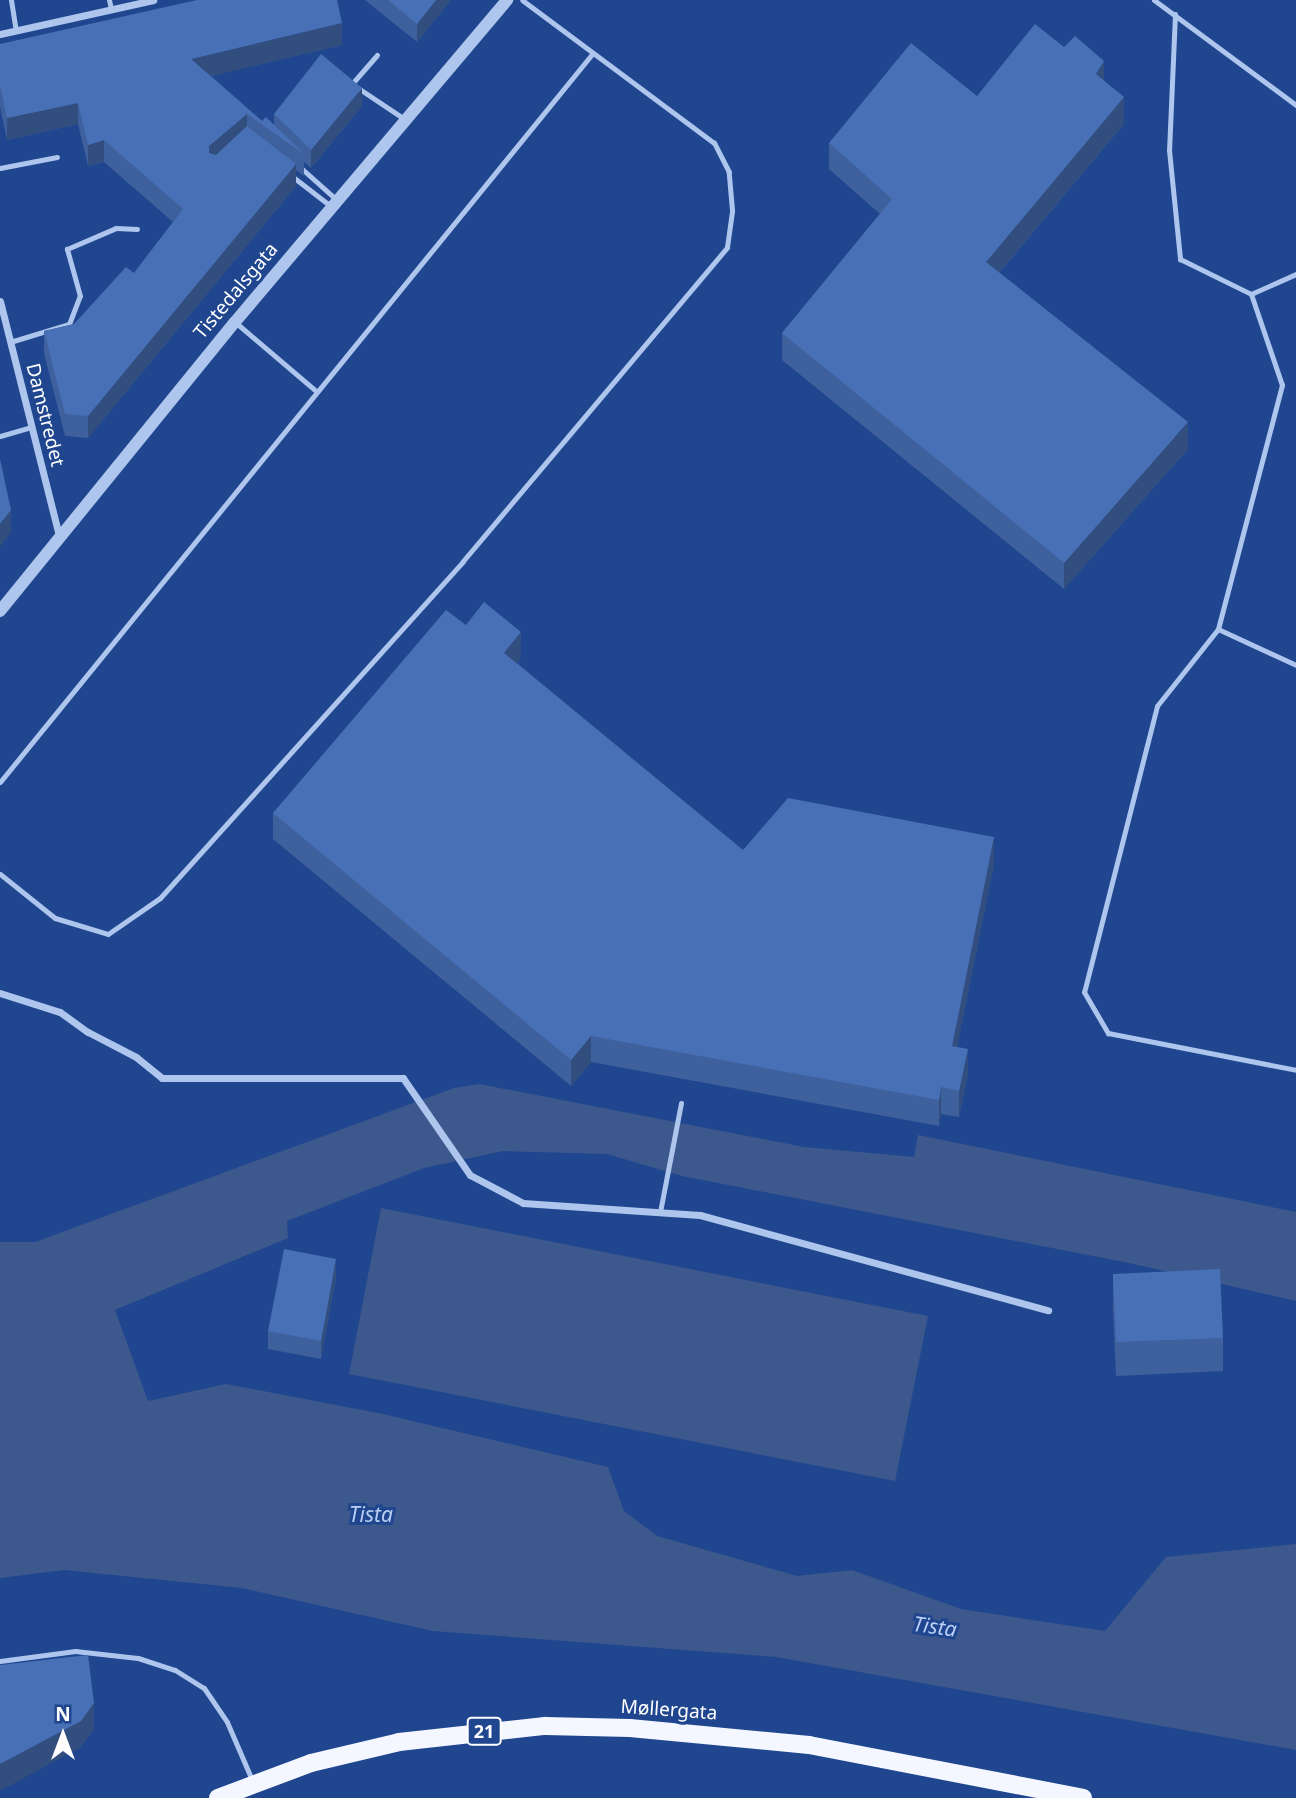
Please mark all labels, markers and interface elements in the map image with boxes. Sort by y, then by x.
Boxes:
street label: Tistedalsgata [189,238,283,344]
street label: Damstredet [21,361,69,469]
water label: Tista [349,1501,393,1527]
water label: Tista [912,1610,958,1642]
street label: Møllergata [620,1695,718,1725]
north arrow [28,1700,98,1770]
text: N [55,1701,71,1727]
road number: 21 [466,1716,502,1746]

